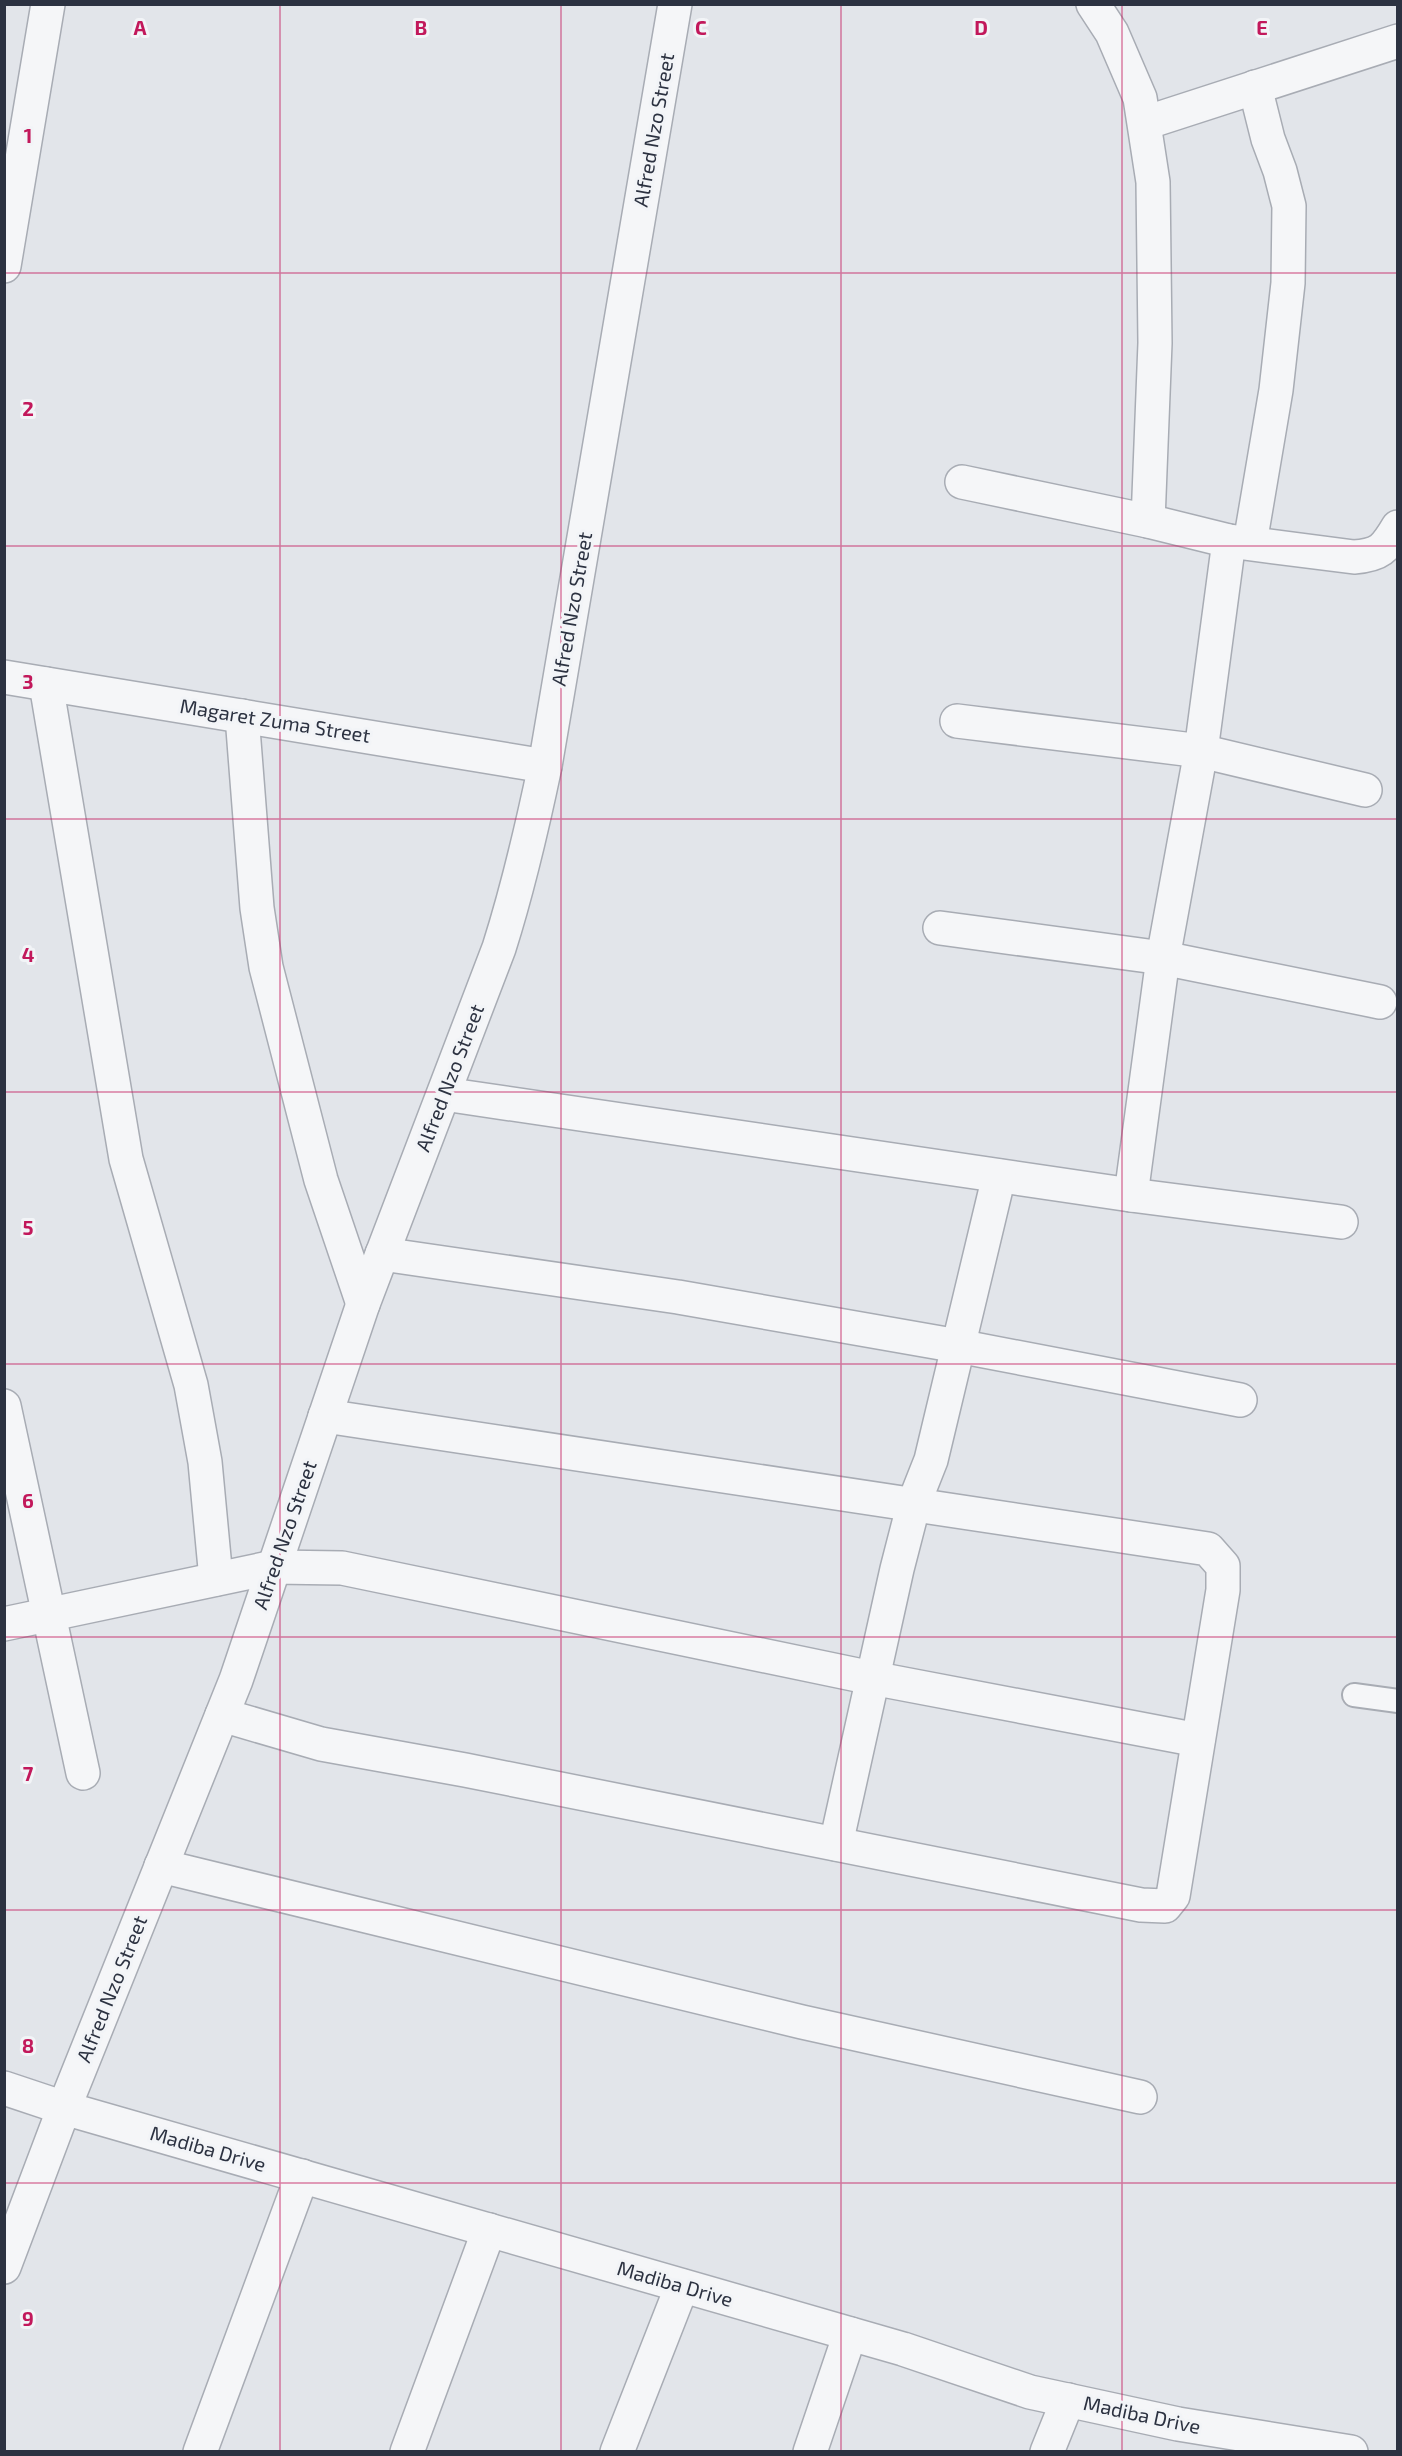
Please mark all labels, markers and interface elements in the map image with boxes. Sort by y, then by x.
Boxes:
text: A [133,15,147,39]
text: B [415,15,427,39]
text: C [695,15,707,39]
text: D [974,15,988,39]
text: E [1256,15,1268,39]
street label: Alfred Nzo Street [628,51,678,209]
text: 1 [24,123,32,147]
text: 2 [22,396,34,420]
street label: Alfred Nzo Street [546,530,596,688]
text: 3 [22,669,34,693]
street label: Magaret Zuma Street [178,693,372,747]
text: 4 [22,942,35,966]
street label: Alfred Nzo Street [410,1000,488,1155]
text: 5 [22,1215,34,1239]
street label: Alfred Nzo Street [247,1457,321,1612]
text: 6 [22,1488,34,1512]
text: 7 [23,1761,34,1785]
street label: Alfred Nzo Street [71,1911,152,2065]
text: 8 [22,2033,34,2057]
street label: Madiba Drive [148,2120,269,2176]
street label: Madiba Drive [615,2255,736,2311]
text: 9 [22,2306,34,2330]
street label: Madiba Drive [1081,2390,1203,2438]

